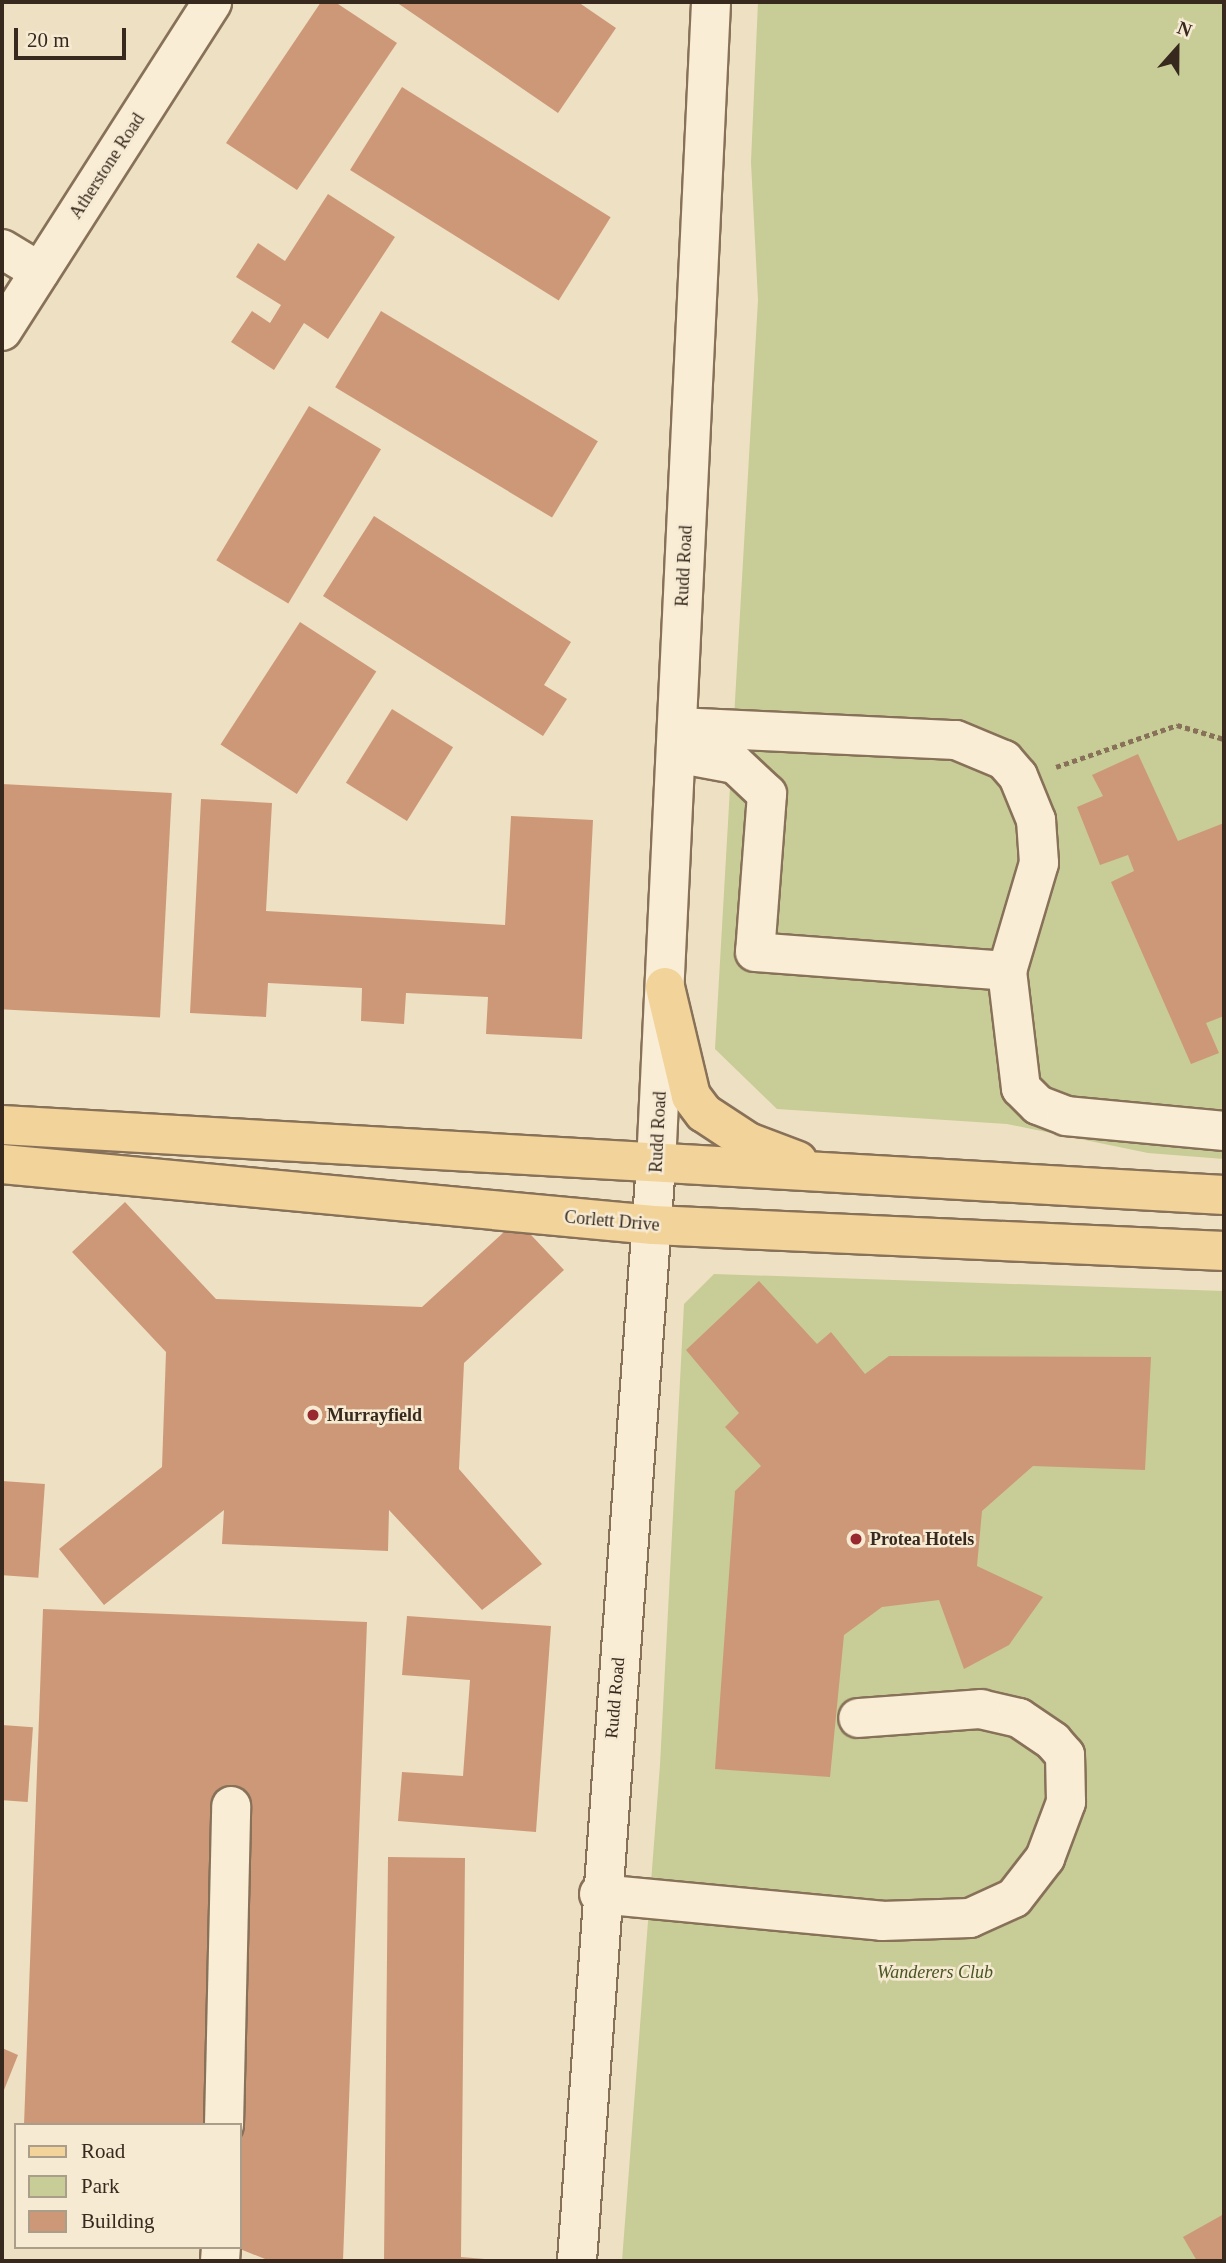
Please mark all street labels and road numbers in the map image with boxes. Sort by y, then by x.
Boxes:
street label: Atherstone Road [65,109,149,223]
street label: Rudd Road [671,525,697,607]
street label: Rudd Road [645,1091,671,1173]
street label: Corlett Drive [564,1206,660,1236]
street label: Rudd Road [601,1656,629,1740]

